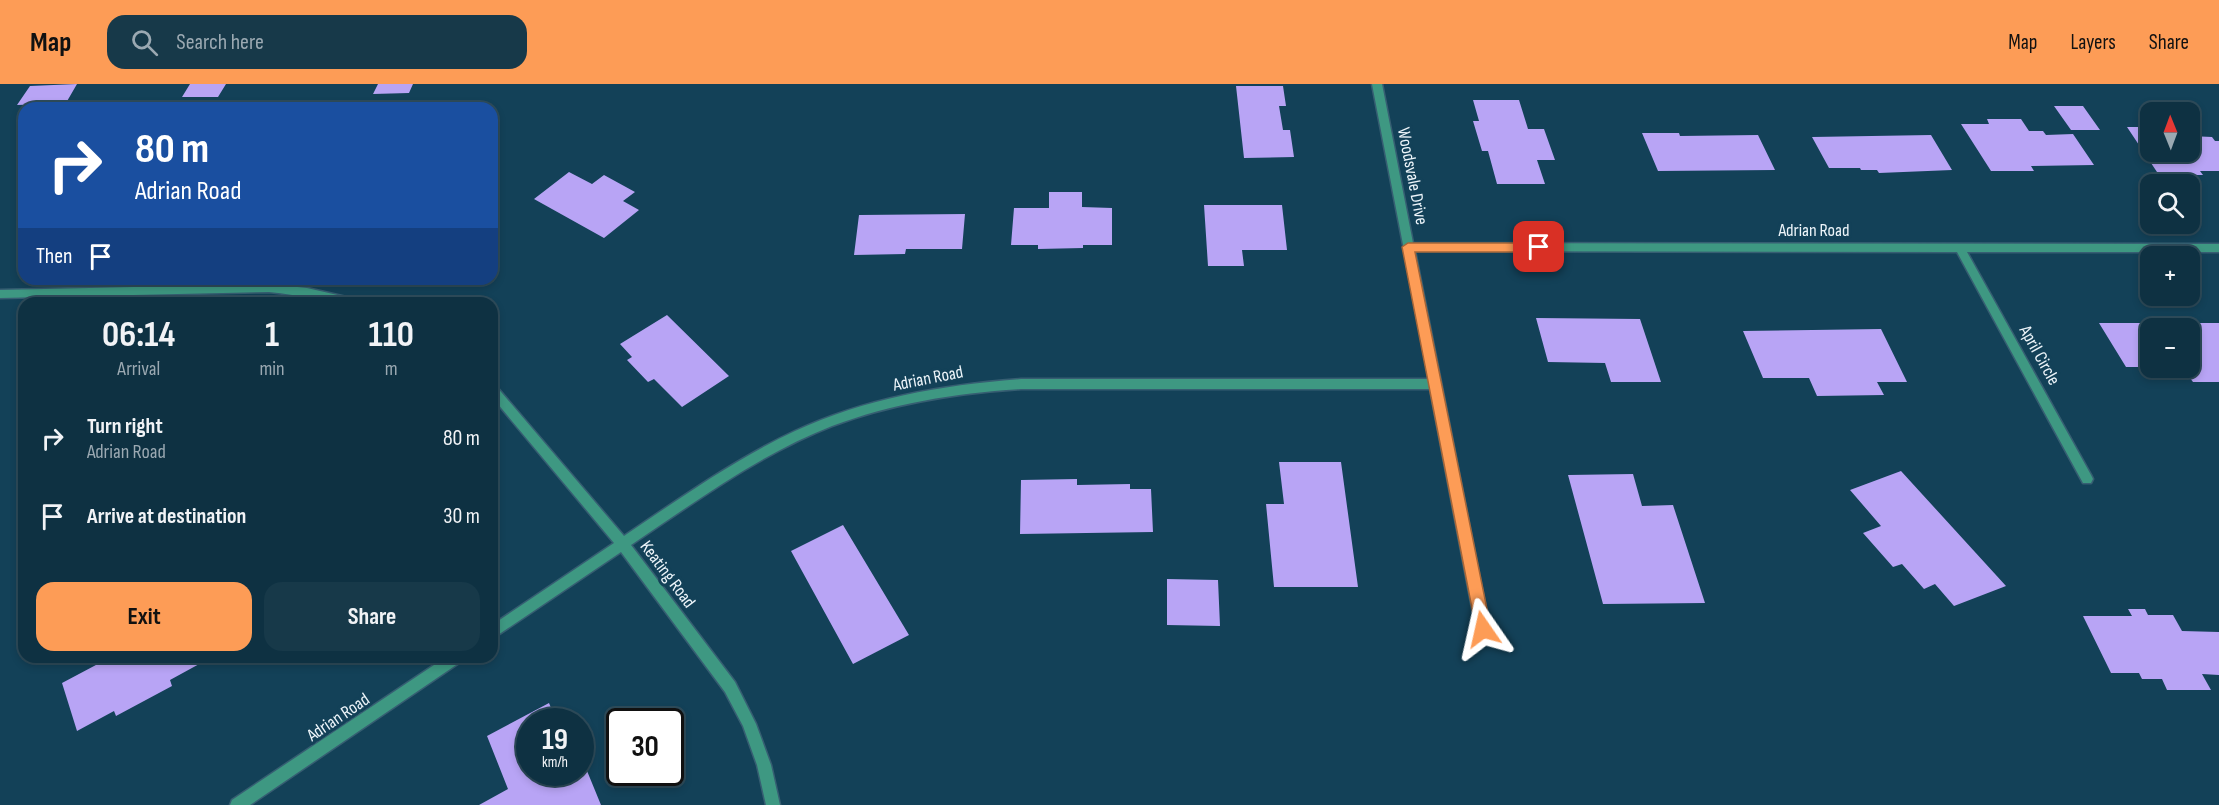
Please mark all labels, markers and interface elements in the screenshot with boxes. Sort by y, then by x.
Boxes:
search box [107,15,527,69]
text: Map [30,26,71,59]
icon: search [128,26,161,59]
text: Search here [176,29,264,56]
text: Map [2008,30,2037,55]
text: Layers [2070,30,2116,55]
text: Share [2149,30,2189,55]
north arrow [2140,102,2200,162]
map controls [2140,102,2200,378]
text: 80 m [135,124,209,175]
icon: right [36,126,114,204]
street label: Woodsvale Drive [1393,126,1432,227]
button: search [2140,174,2200,234]
text: Adrian Road [135,175,241,207]
street label: Adrian Road [1778,220,1849,241]
pin [1513,221,1564,272]
icon: arrive [1522,230,1555,263]
icon: arrive [84,240,117,273]
text: Then [36,243,72,270]
button: + [2140,246,2200,306]
text: 06:14 [102,314,175,357]
text: 1 [265,314,279,357]
text: 110 [369,314,414,357]
button: − [2140,318,2200,378]
street label: April Circle [2014,321,2064,389]
text: Arrival [117,357,160,381]
text: min [259,357,285,381]
text: m [385,357,398,381]
street label: Adrian Road [890,361,965,396]
text: Turn right [87,413,163,440]
icon: right [36,422,69,455]
text: 80 m [443,425,480,452]
text: Adrian Road [87,440,166,464]
icon: arrive [36,500,69,533]
text: Arrive at destination [87,503,246,530]
text: 30 m [443,503,480,530]
street label: Keating Road [636,537,700,612]
button: Exit [36,582,252,651]
button: Share [264,582,480,651]
position arrow [1451,597,1515,661]
street label: Adrian Road [302,689,374,747]
speed limit sign: 30 [606,708,684,786]
text: 19 [542,722,568,758]
text: km/h [542,753,568,772]

